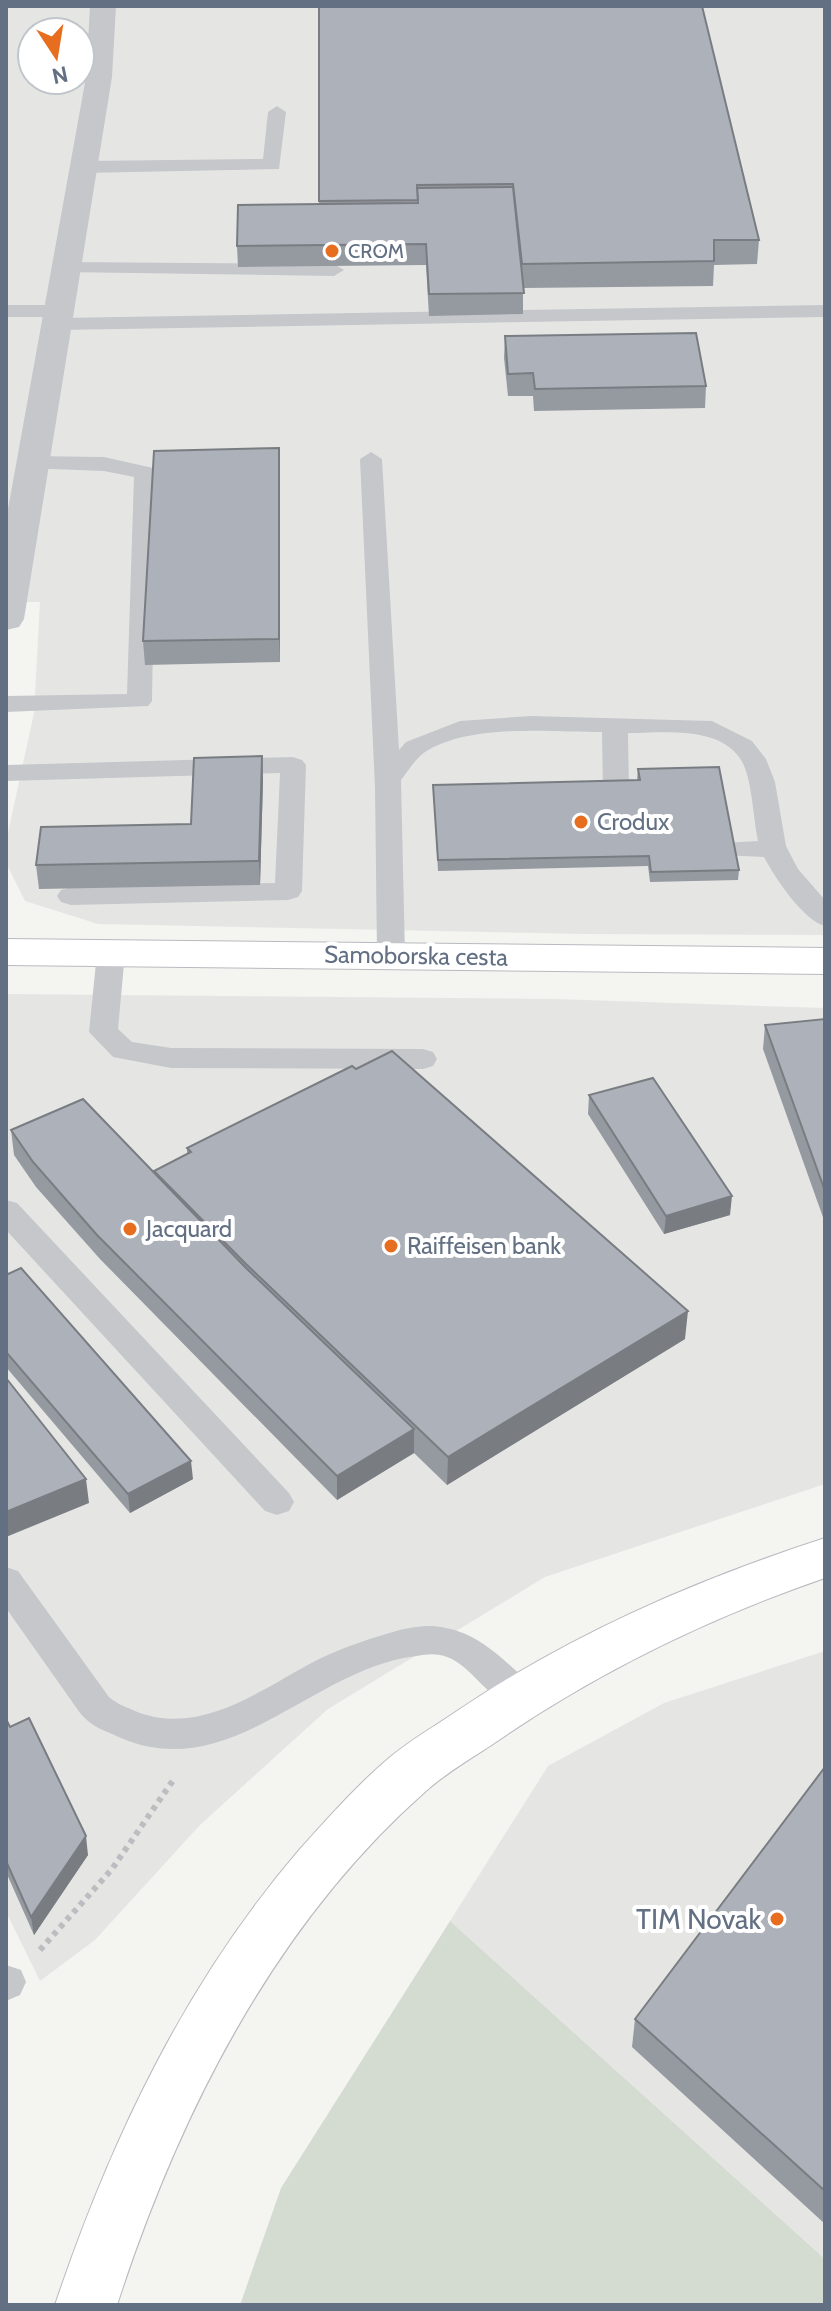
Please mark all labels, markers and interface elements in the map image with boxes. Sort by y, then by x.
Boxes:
north arrow [16,16,96,96]
text: N [50,60,70,90]
place label: CROM [348,239,404,263]
marker: CROM [323,242,341,260]
place label: Crodux [597,807,670,836]
marker: Crodux [572,813,590,831]
street label: Samoborska cesta [324,939,509,972]
place label: Jacquard [145,1214,232,1243]
marker: Jacquard [121,1220,139,1238]
place label: Raiffeisen bank [407,1231,561,1260]
marker: Raiffeisen bank [382,1237,400,1255]
place label: TIM Novak [636,1902,761,1936]
marker: TIM Novak [768,1910,786,1928]

